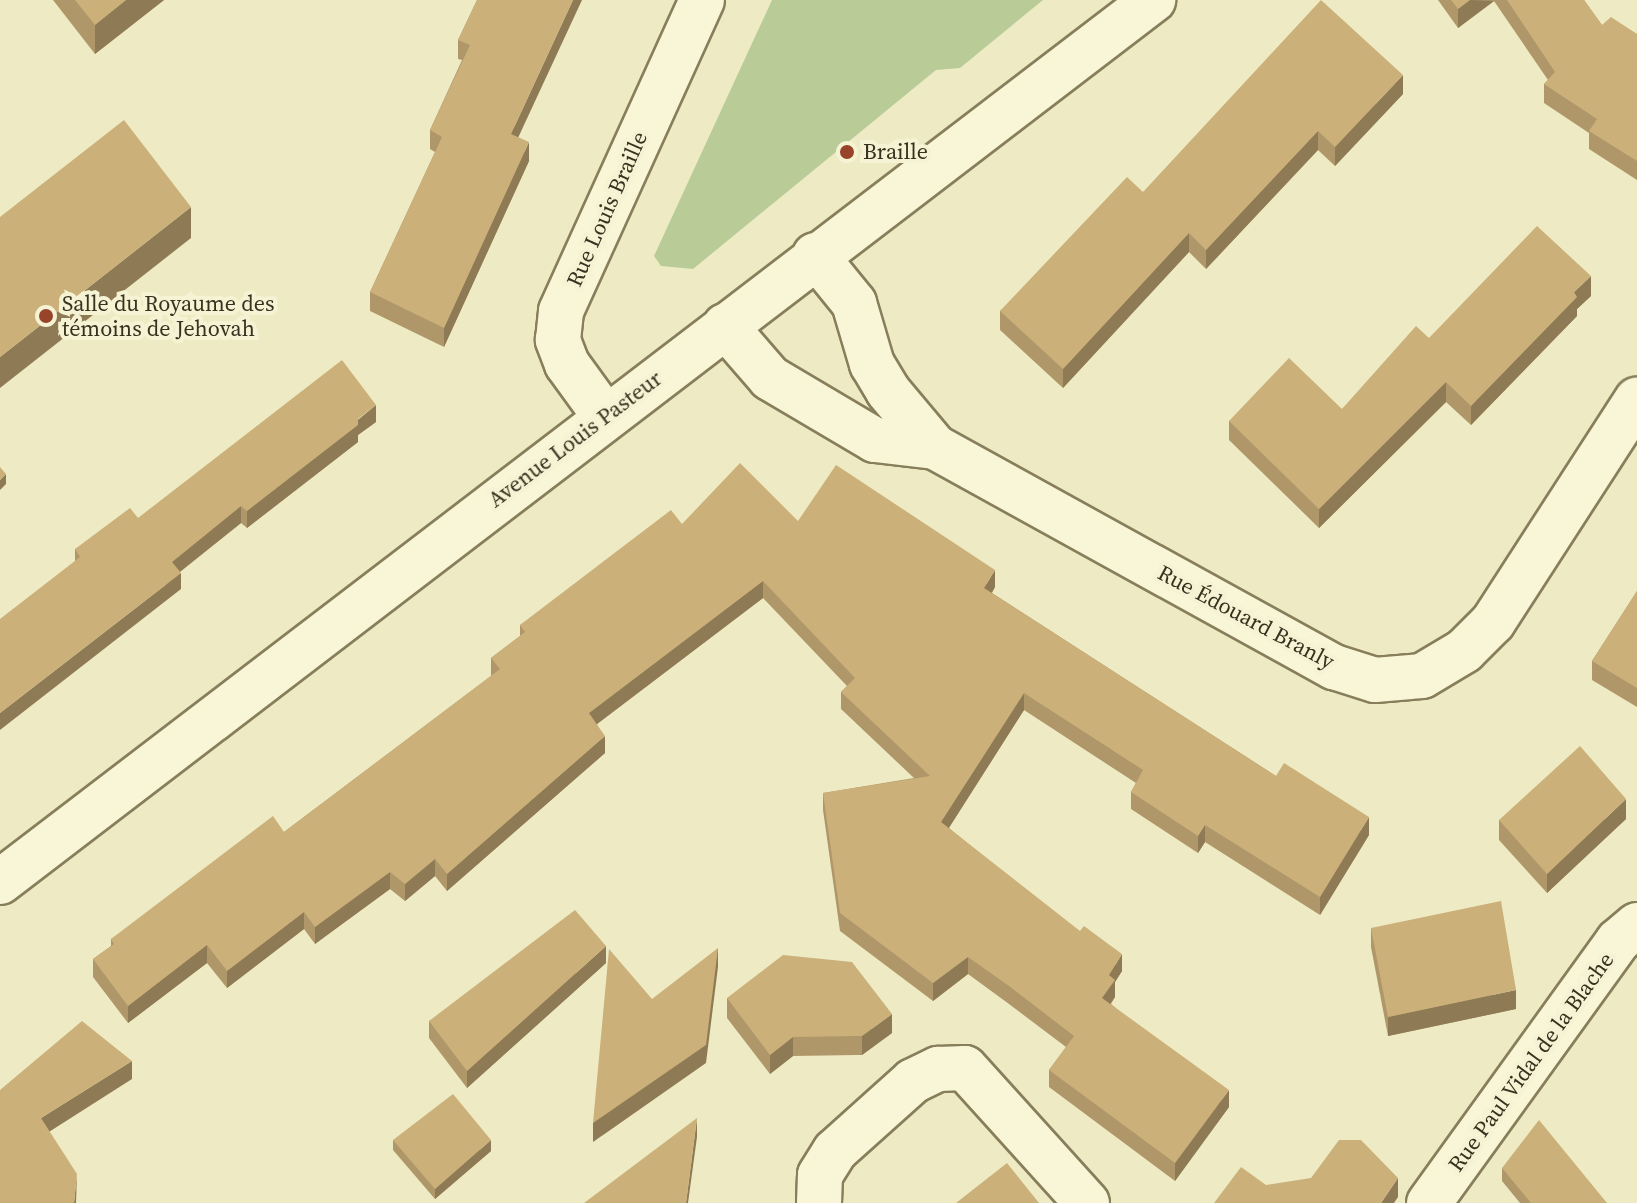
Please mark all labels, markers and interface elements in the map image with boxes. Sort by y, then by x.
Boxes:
street label: Rue Louis Braille [561,127,653,291]
place label: Braille [863,139,928,165]
marker: Braille [838,143,856,161]
place label: Salle du Royaume des témoins de Jehovah [62,290,274,342]
marker: Salle du Royaume des témoins de Jehovah [37,307,55,325]
street label: Avenue Louis Pasteur [483,365,667,513]
street label: Rue Édouard Branly [1153,559,1339,675]
street label: Rue Paul Vidal de la Blache [1442,947,1620,1177]

